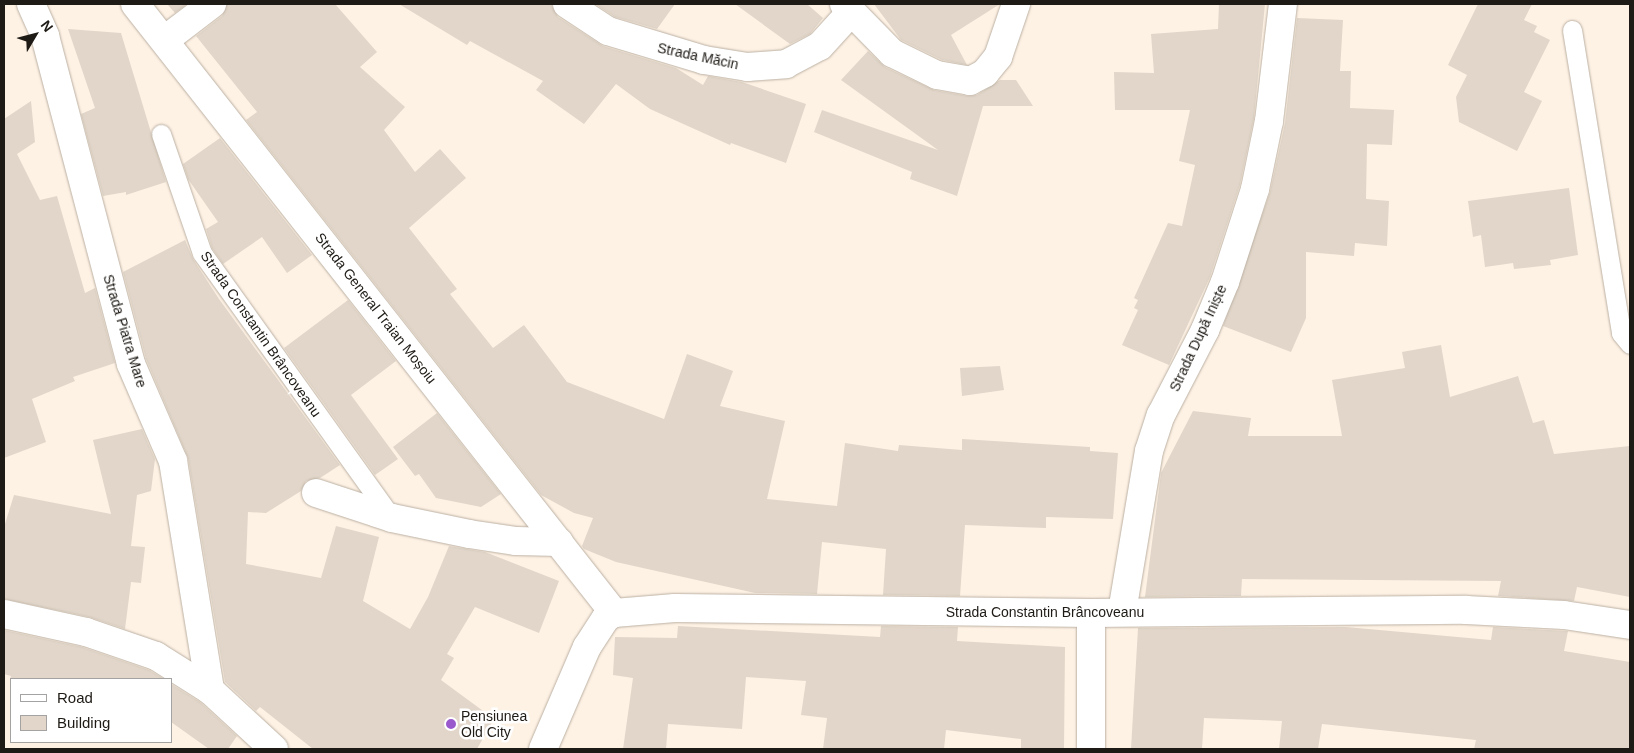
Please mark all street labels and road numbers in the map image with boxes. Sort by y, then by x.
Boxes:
street label: Strada Măcin [656,39,740,73]
street label: Strada General Traian Moșoiu [312,229,440,387]
street label: Strada Constantin Brâncoveanu [197,248,325,420]
street label: Strada Piatra Mare [100,272,150,390]
street label: Strada După Iniște [1166,282,1230,394]
street label: Strada Constantin Brâncoveanu [946,604,1144,620]

